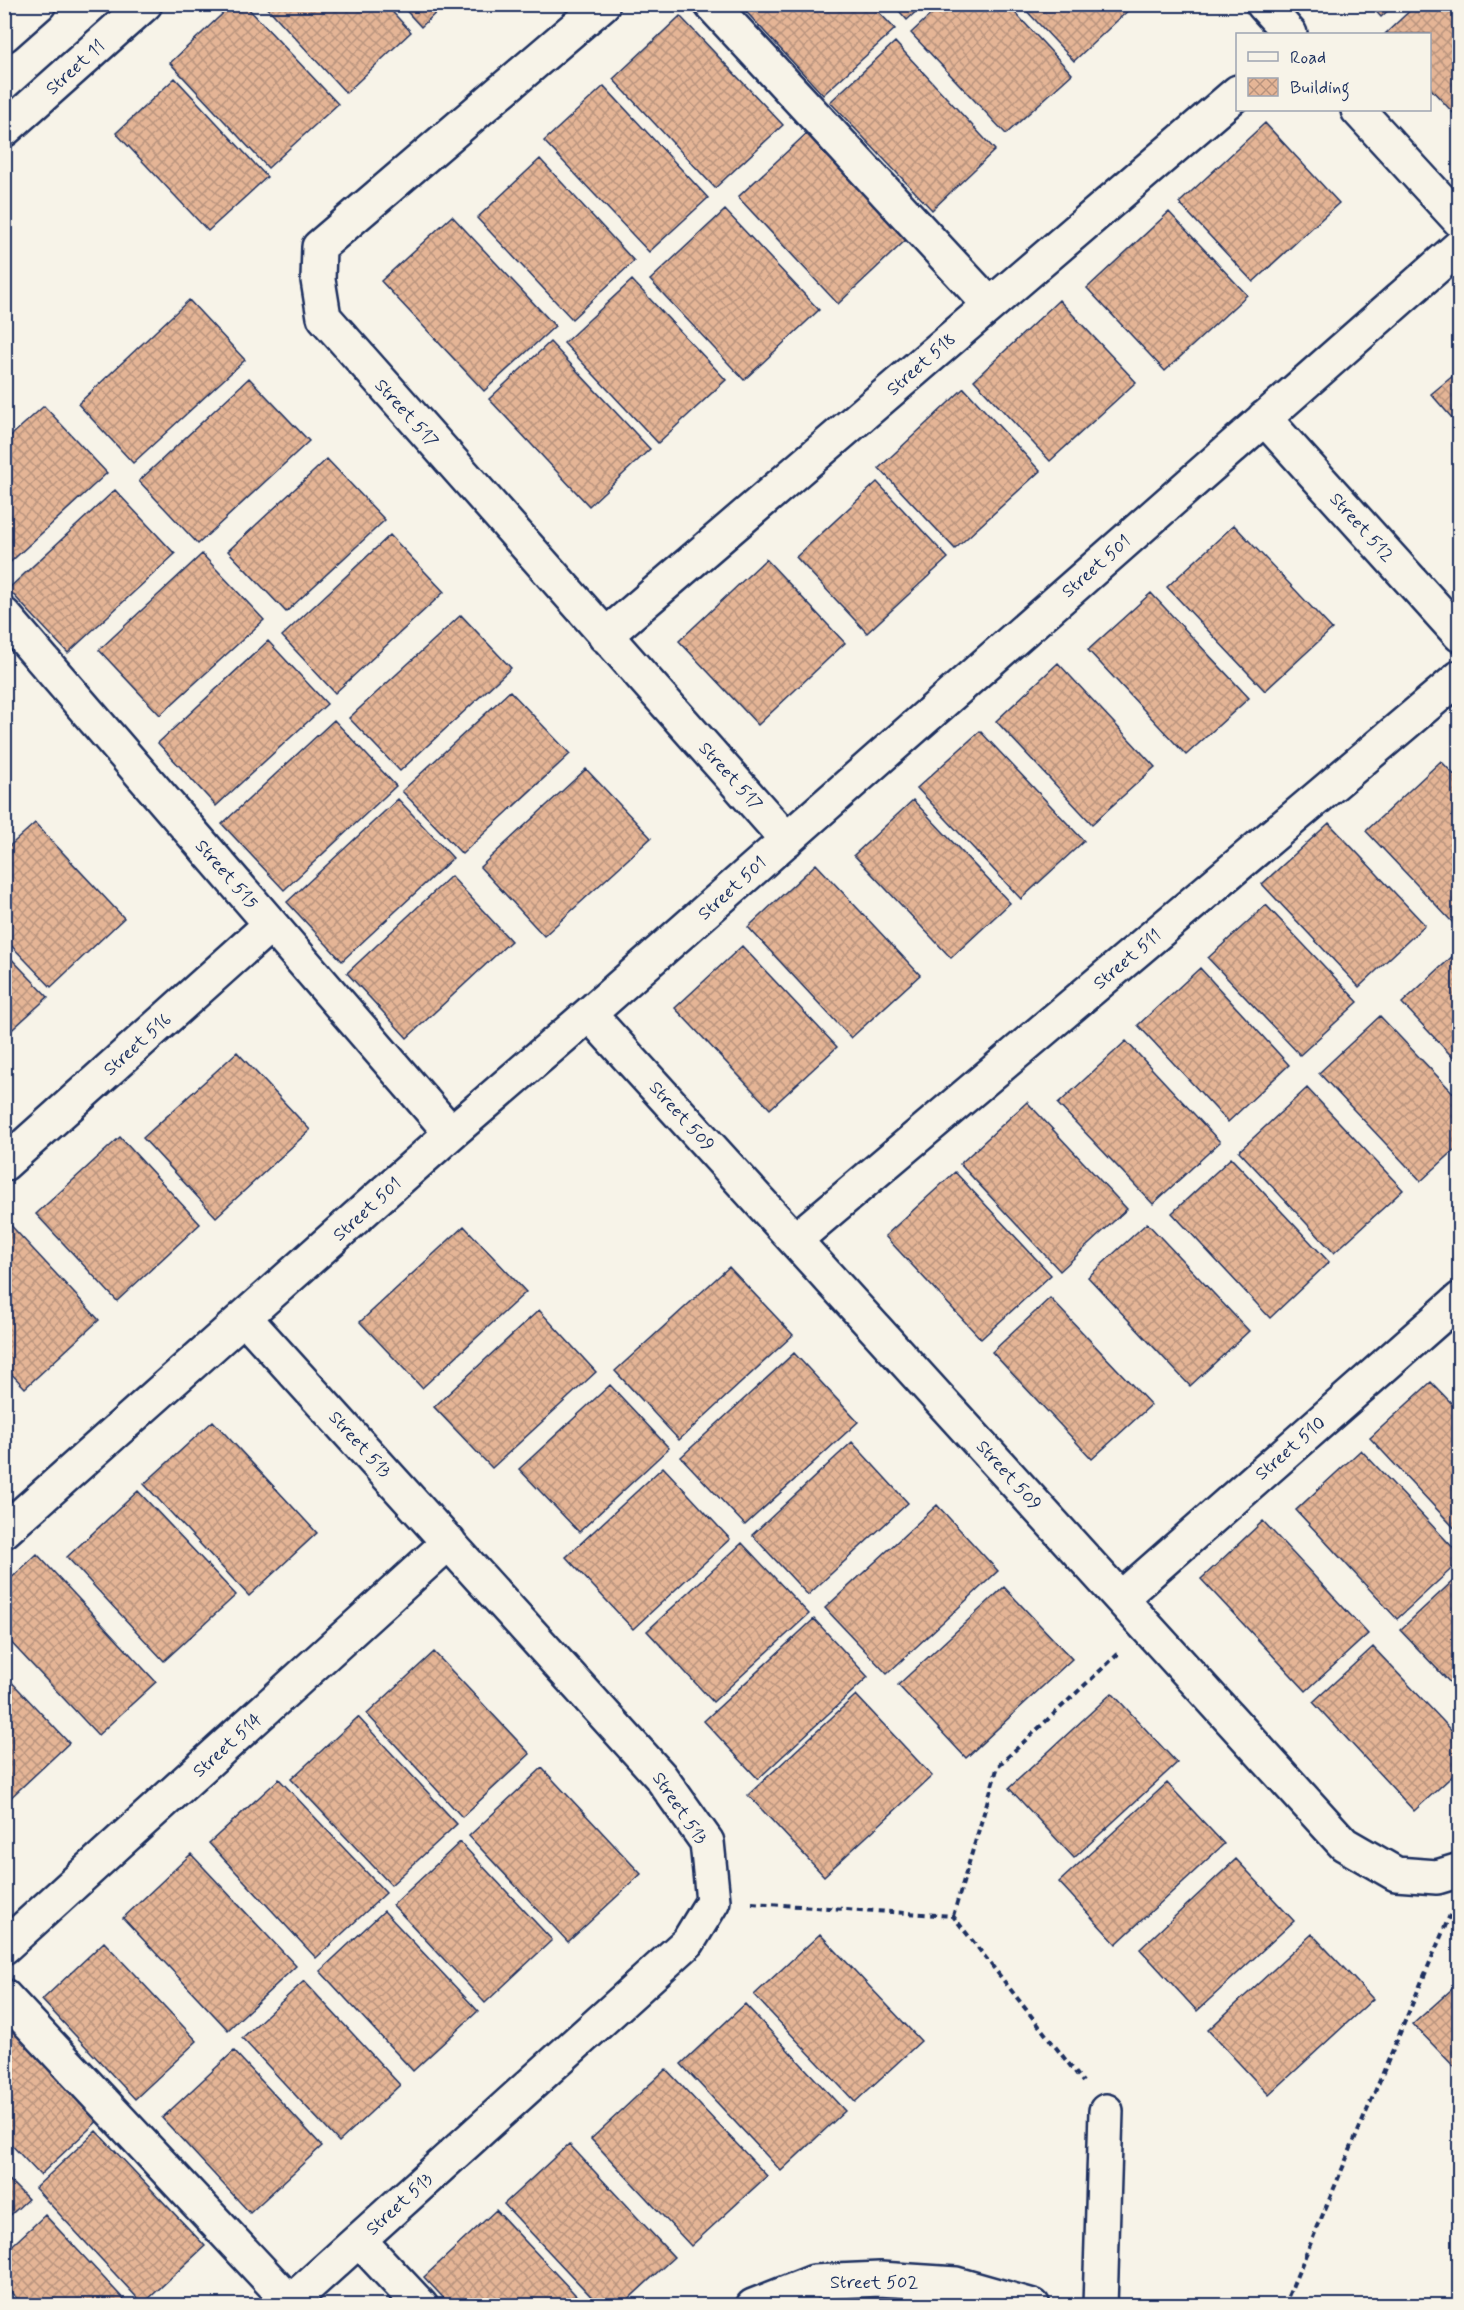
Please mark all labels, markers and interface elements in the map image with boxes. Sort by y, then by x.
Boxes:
legend [1236,33,1431,111]
street label: Street 11 [41,35,111,101]
text: Road [1290,46,1326,70]
text: Building [1290,76,1350,102]
street label: Street 518 [882,328,961,402]
street label: Street 517 [369,374,444,453]
street label: Street 512 [1324,488,1399,568]
street label: Street 501 [1057,530,1136,604]
street label: Street 517 [693,737,768,816]
street label: Street 515 [189,835,263,915]
street label: Street 501 [693,852,772,926]
street label: Street 511 [1089,924,1167,995]
street label: Street 516 [99,1008,177,1082]
street label: Street 509 [643,1076,719,1157]
street label: Street 501 [328,1173,407,1247]
street label: Street 513 [323,1406,396,1483]
street label: Street 510 [1250,1412,1331,1486]
street label: Street 509 [970,1435,1046,1516]
street label: Street 514 [188,1708,268,1783]
street label: Street 513 [646,1768,712,1849]
street label: Street 513 [361,2168,438,2241]
street label: Street 502 [830,2271,918,2295]

